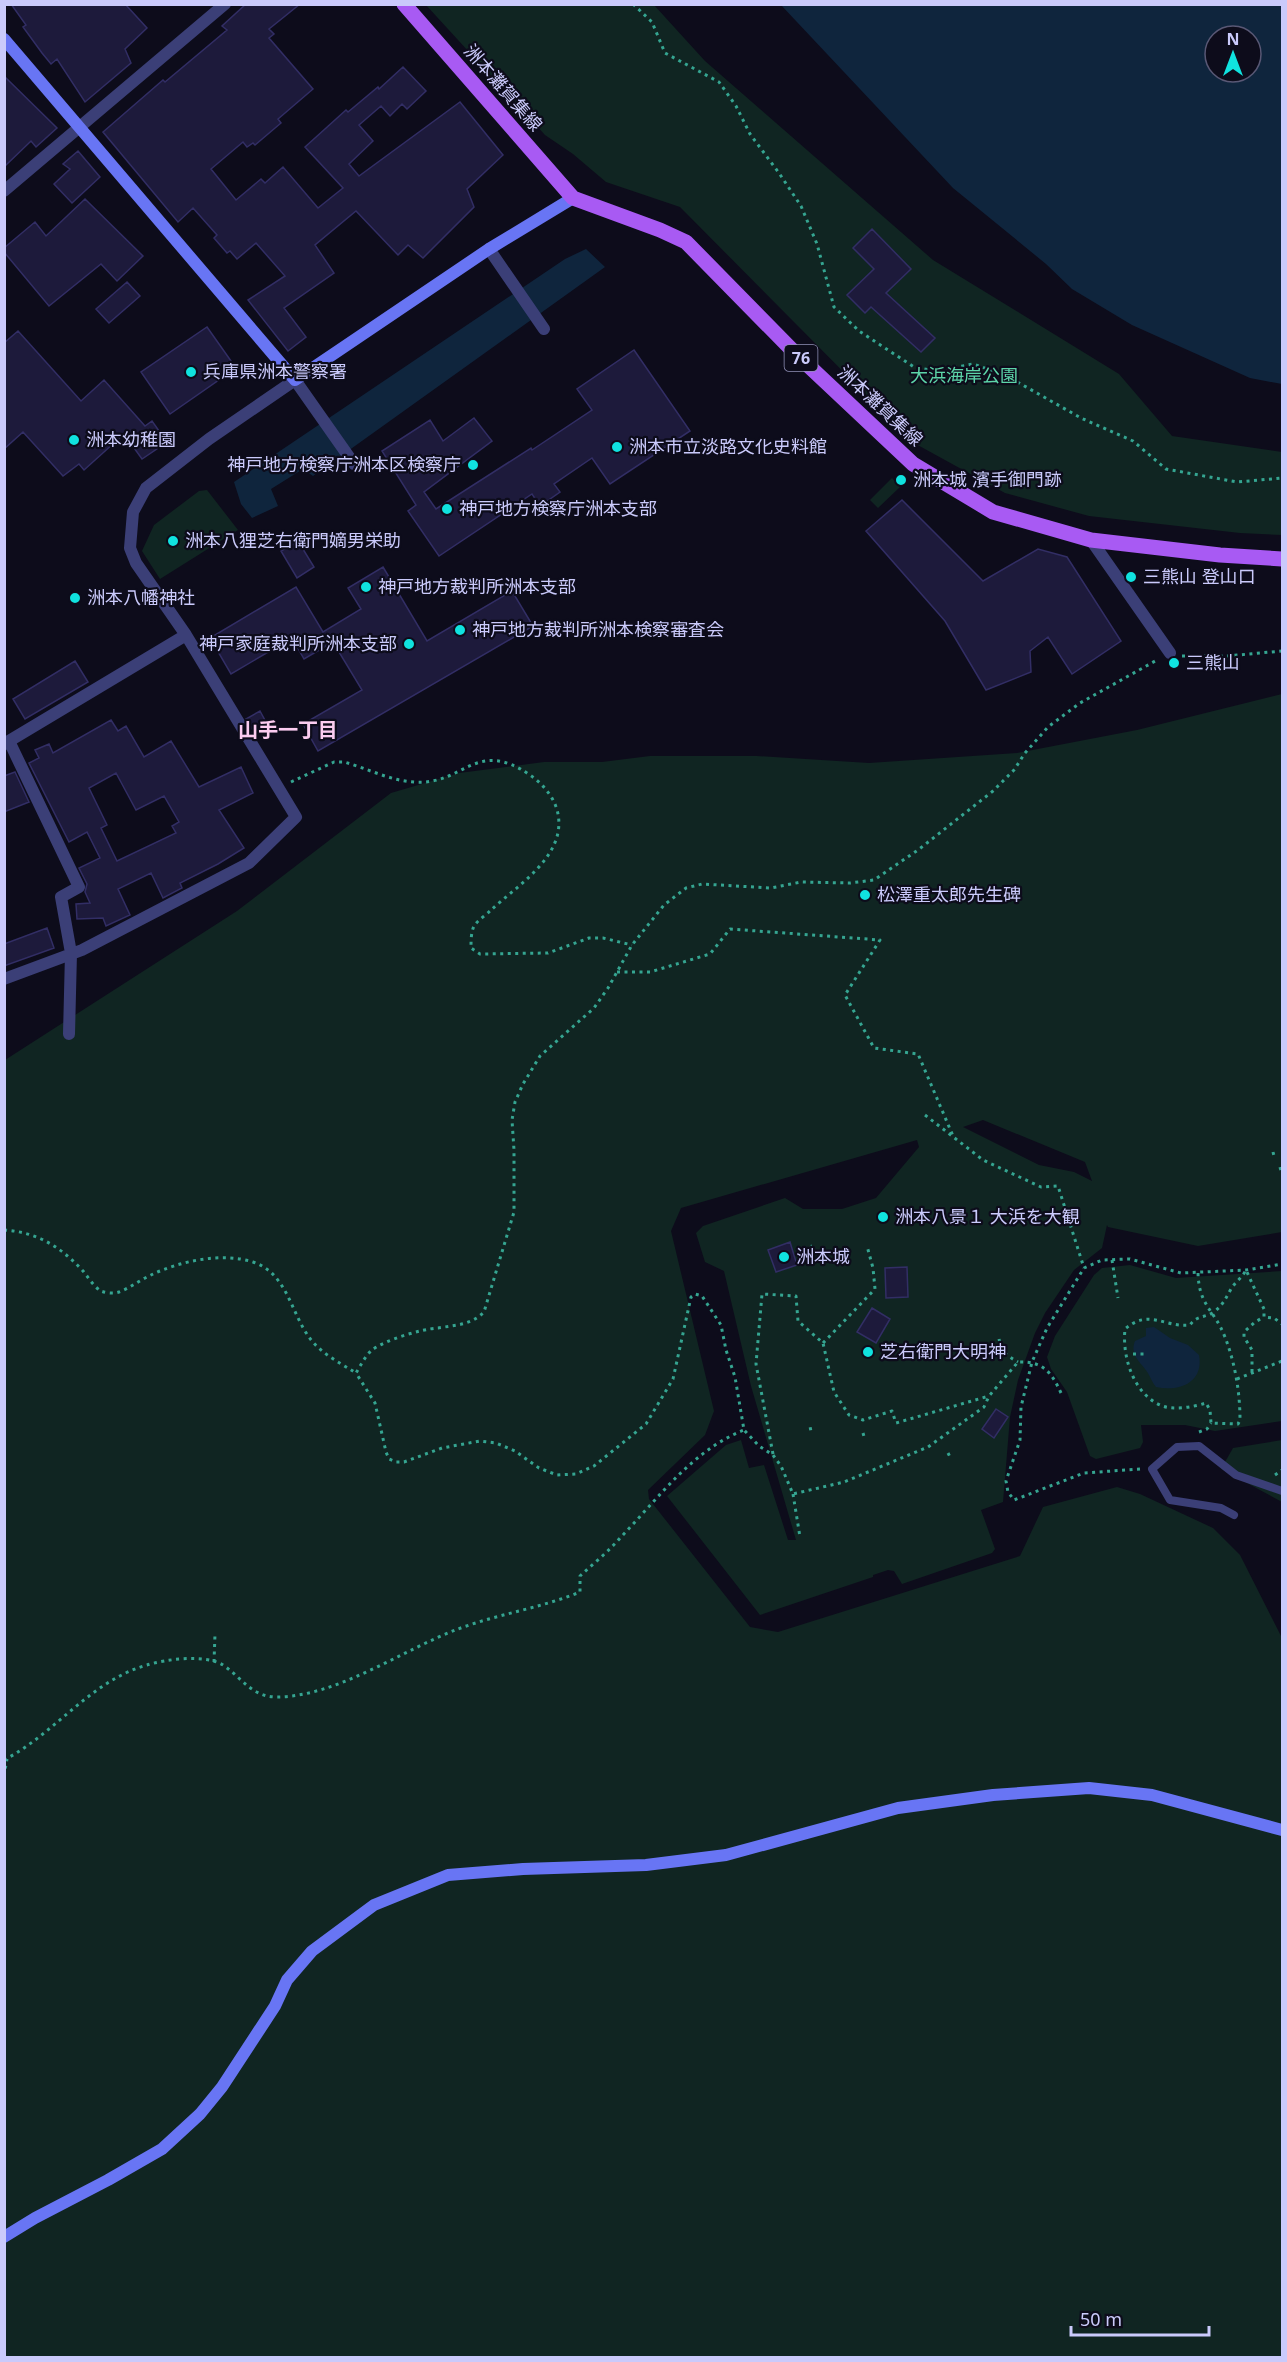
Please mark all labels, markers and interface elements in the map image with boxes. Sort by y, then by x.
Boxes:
north arrow [1203,24,1263,84]
text: N [1226,28,1240,50]
street label: 洲本灘賀集線 [459,39,548,136]
road number: 76 [784,345,818,371]
place label: 兵庫県洲本警察署 [203,359,347,383]
street label: 洲本灘賀集線 [833,360,928,451]
park label: 大浜海岸公園 [910,363,1018,387]
marker: 兵庫県洲本警察署 [184,365,198,379]
place label: 洲本幼稚園 [86,427,176,451]
marker: 洲本幼稚園 [67,433,81,447]
place label: 洲本市立淡路文化史料館 [629,434,827,458]
marker: 洲本市立淡路文化史料館 [610,440,624,454]
place label: 神戸地方検察庁洲本区検察庁 [227,452,461,476]
marker: 神戸地方検察庁洲本区検察庁 [466,458,480,472]
place label: 洲本城 濱手御門跡 [913,467,1062,491]
marker: 洲本城 濱手御門跡 [894,473,908,487]
place label: 神戸地方検察庁洲本支部 [459,496,657,520]
marker: 神戸地方検察庁洲本支部 [440,502,454,516]
place label: 洲本八狸芝右衛門嫡男栄助 [185,528,401,552]
marker: 洲本八狸芝右衛門嫡男栄助 [166,534,180,548]
place label: 三熊山 登山口 [1143,564,1256,588]
marker: 三熊山 登山口 [1124,570,1138,584]
place label: 神戸地方裁判所洲本支部 [378,574,576,598]
marker: 神戸地方裁判所洲本支部 [359,580,373,594]
place label: 洲本八幡神社 [87,585,195,609]
marker: 洲本八幡神社 [68,591,82,605]
place label: 神戸地方裁判所洲本検察審査会 [472,617,724,641]
marker: 神戸地方裁判所洲本検察審査会 [453,623,467,637]
place label: 神戸家庭裁判所洲本支部 [199,631,397,655]
marker: 神戸家庭裁判所洲本支部 [402,637,416,651]
place label: 三熊山 [1186,650,1240,674]
marker: 三熊山 [1167,656,1181,670]
district label: 山手一丁目 [238,716,338,743]
place label: 松澤重太郎先生碑 [877,882,1021,906]
marker: 松澤重太郎先生碑 [858,888,872,902]
place label: 洲本八景１ 大浜を大観 [895,1204,1080,1228]
marker: 洲本八景１ 大浜を大観 [876,1210,890,1224]
place label: 洲本城 [796,1244,850,1268]
marker: 洲本城 [777,1250,791,1264]
place label: 芝右衛門大明神 [880,1339,1006,1363]
marker: 芝右衛門大明神 [861,1345,875,1359]
scale bar [1071,2299,1209,2337]
text: 50 m [1080,2307,1122,2331]

